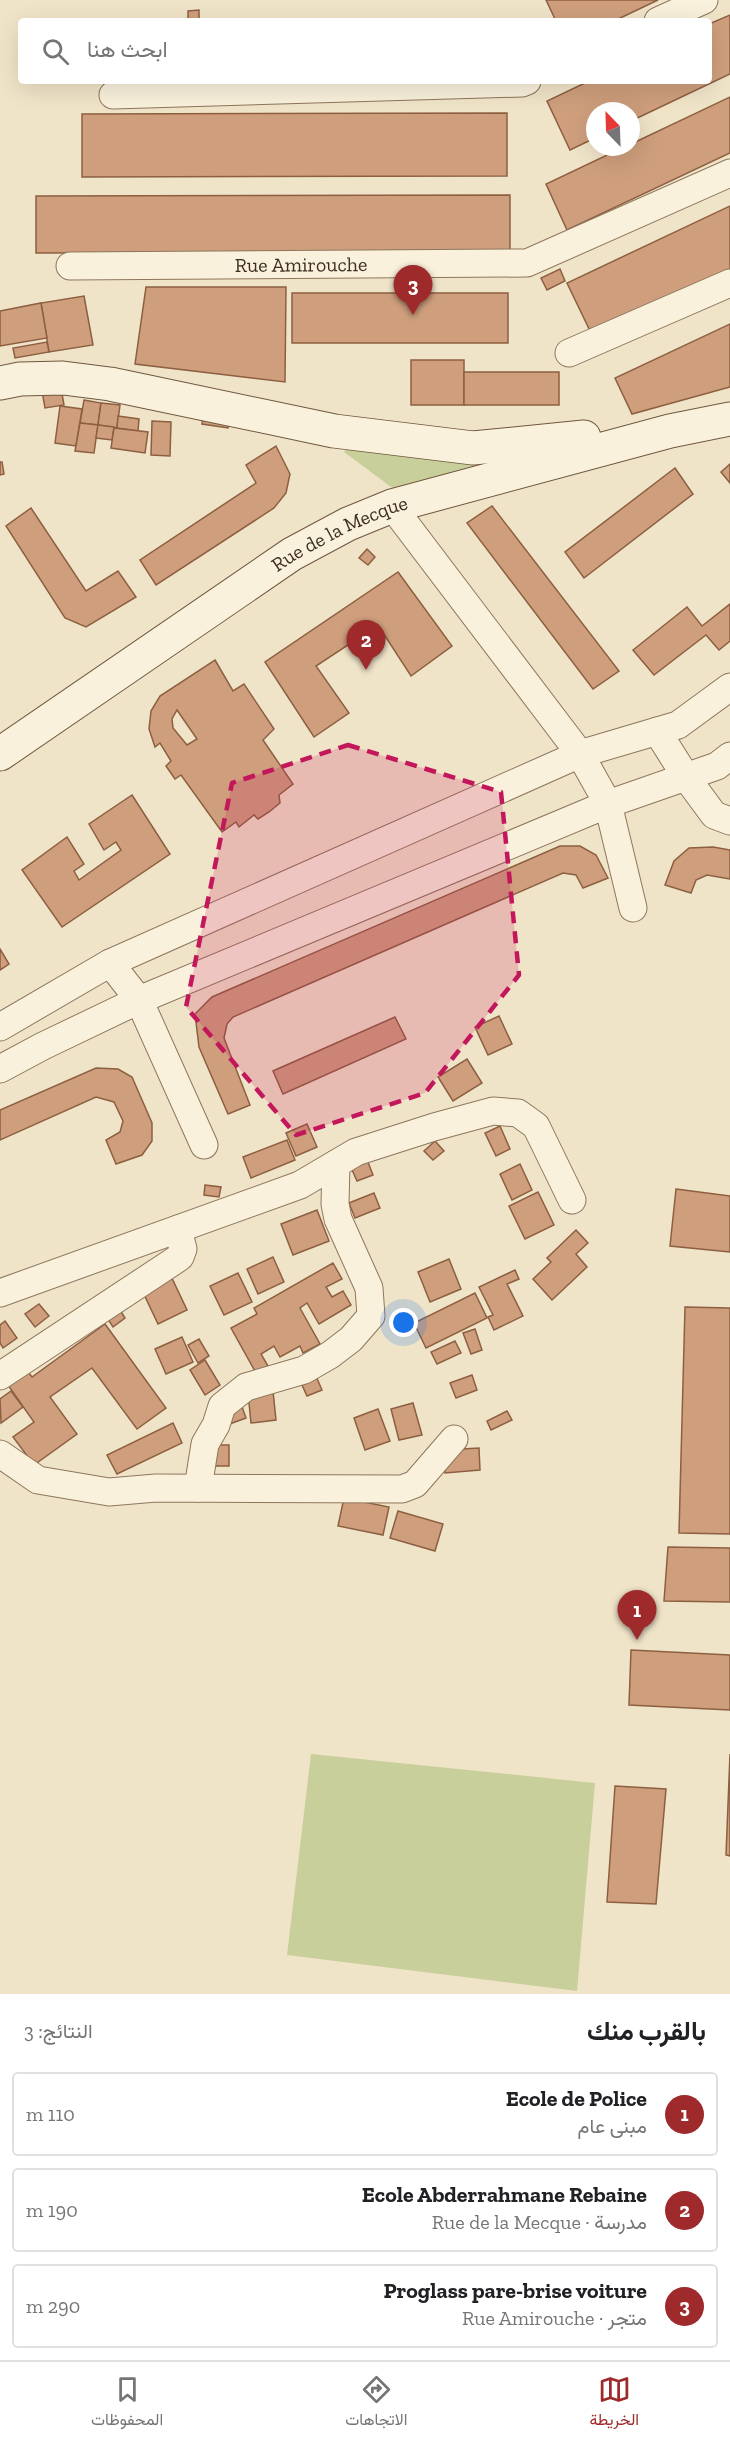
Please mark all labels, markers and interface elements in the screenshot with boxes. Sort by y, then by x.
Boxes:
search box [18,18,712,84]
icon: search [39,35,72,68]
text: ابحث هنا [87,36,167,63]
north arrow [586,102,640,156]
street label: Rue Amirouche [235,252,367,277]
pin: 3 [394,266,432,315]
street label: Rue de la Mecque [267,490,410,577]
pin: 2 [346,620,386,670]
your location [389,1308,418,1337]
pin: 1 [618,1590,656,1640]
text: بالقرب منك [587,2015,706,2047]
text: النتائج: 3 [24,2019,93,2043]
text: Ecole de Police [506,2085,647,2112]
text: 110 m [26,2102,75,2126]
text: 1 [680,2102,689,2126]
text: مبنى عام [578,2114,647,2138]
text: Ecole Abderrahmane Rebaine [362,2181,647,2208]
text: 190 m [26,2198,78,2222]
text: 2 [679,2198,690,2222]
text: مدرسة · Rue de la Mecque [432,2210,647,2234]
text: Proglass pare-brise voiture [383,2277,647,2304]
text: 290 m [26,2294,80,2318]
text: 3 [679,2294,690,2318]
text: متجر · Rue Amirouche [462,2306,647,2330]
tab: المحفوظات [91,2373,163,2434]
tab: الاتجاهات [345,2373,407,2434]
tab: الخريطة [589,2373,639,2434]

